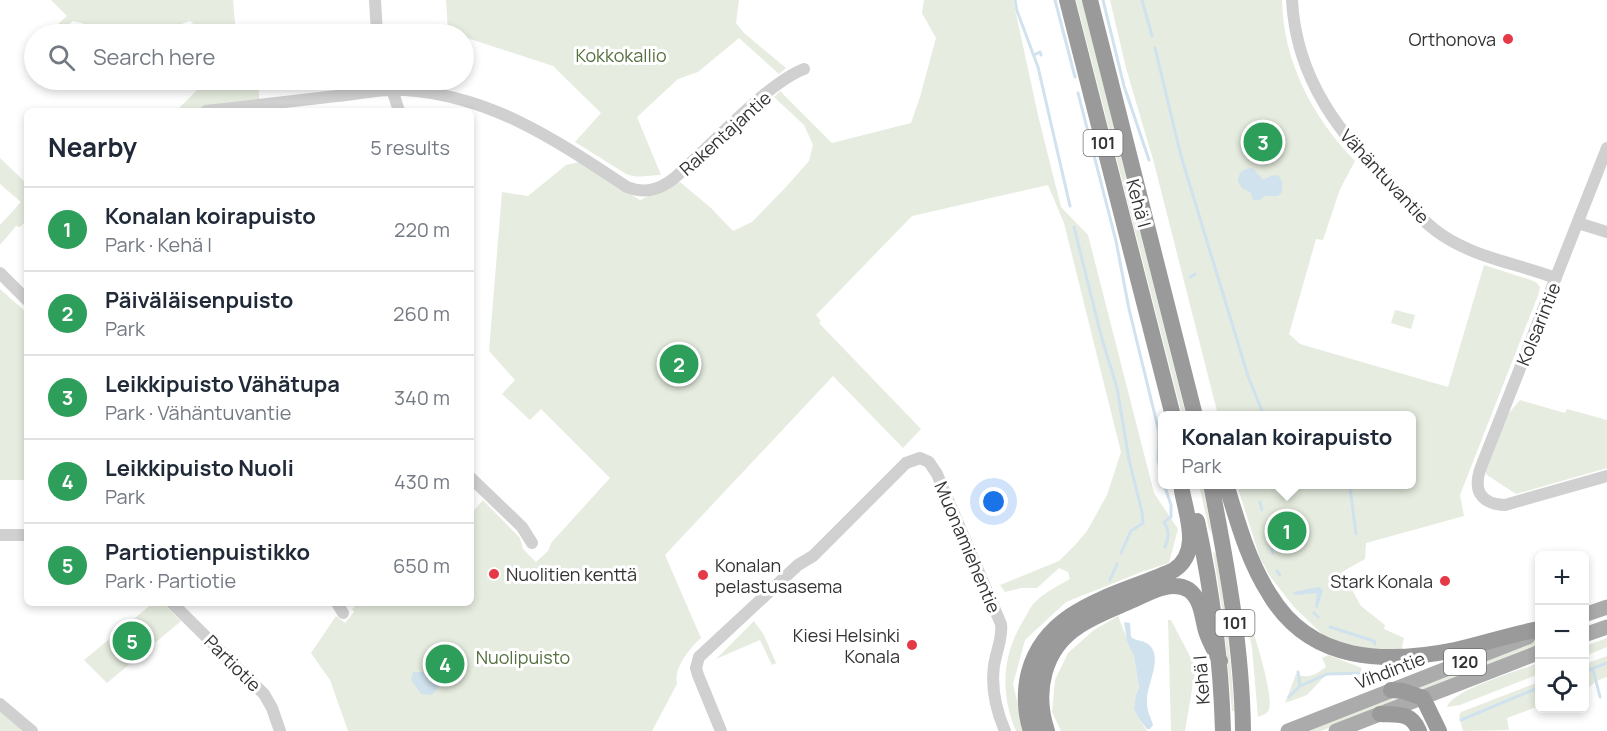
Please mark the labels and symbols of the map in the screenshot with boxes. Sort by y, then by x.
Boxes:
place label: Orthonova [1408,27,1496,51]
marker: Orthonova [1501,32,1515,46]
park label: Kokkokallio [575,43,667,67]
street label: Rakentajantie [674,85,776,181]
pin: 3 [1244,120,1282,164]
street label: Vähäntuvantie [1335,124,1435,228]
road number: 101 [1084,130,1122,156]
street label: Kehä I [1121,176,1157,230]
street label: Kolsarintie [1510,279,1566,369]
pin: 2 [660,342,698,386]
street label: Muonamiehentie [929,478,1007,616]
your location [979,487,1008,516]
pin: 1 [1268,508,1306,554]
place label: Konalan pelastusasema [715,553,842,598]
place label: Nuolitien kenttä [506,562,637,586]
marker: Nuolitien kenttä [487,567,501,581]
marker: Konalan pelastusasema [696,568,710,582]
place label: Stark Konala [1330,569,1433,593]
marker: Stark Konala [1438,574,1452,588]
road number: 101 [1216,610,1254,636]
pin: 5 [112,618,152,664]
place label: Kiesi Helsinki Konala [793,623,900,668]
street label: Partiotie [199,629,267,697]
marker: Kiesi Helsinki Konala [905,638,919,652]
pin: 4 [426,642,464,686]
park label: Nuolipuisto [476,645,570,669]
street label: Vihdintie [1352,646,1428,694]
road number: 120 [1444,649,1486,675]
street label: Kehä I [1187,655,1215,705]

